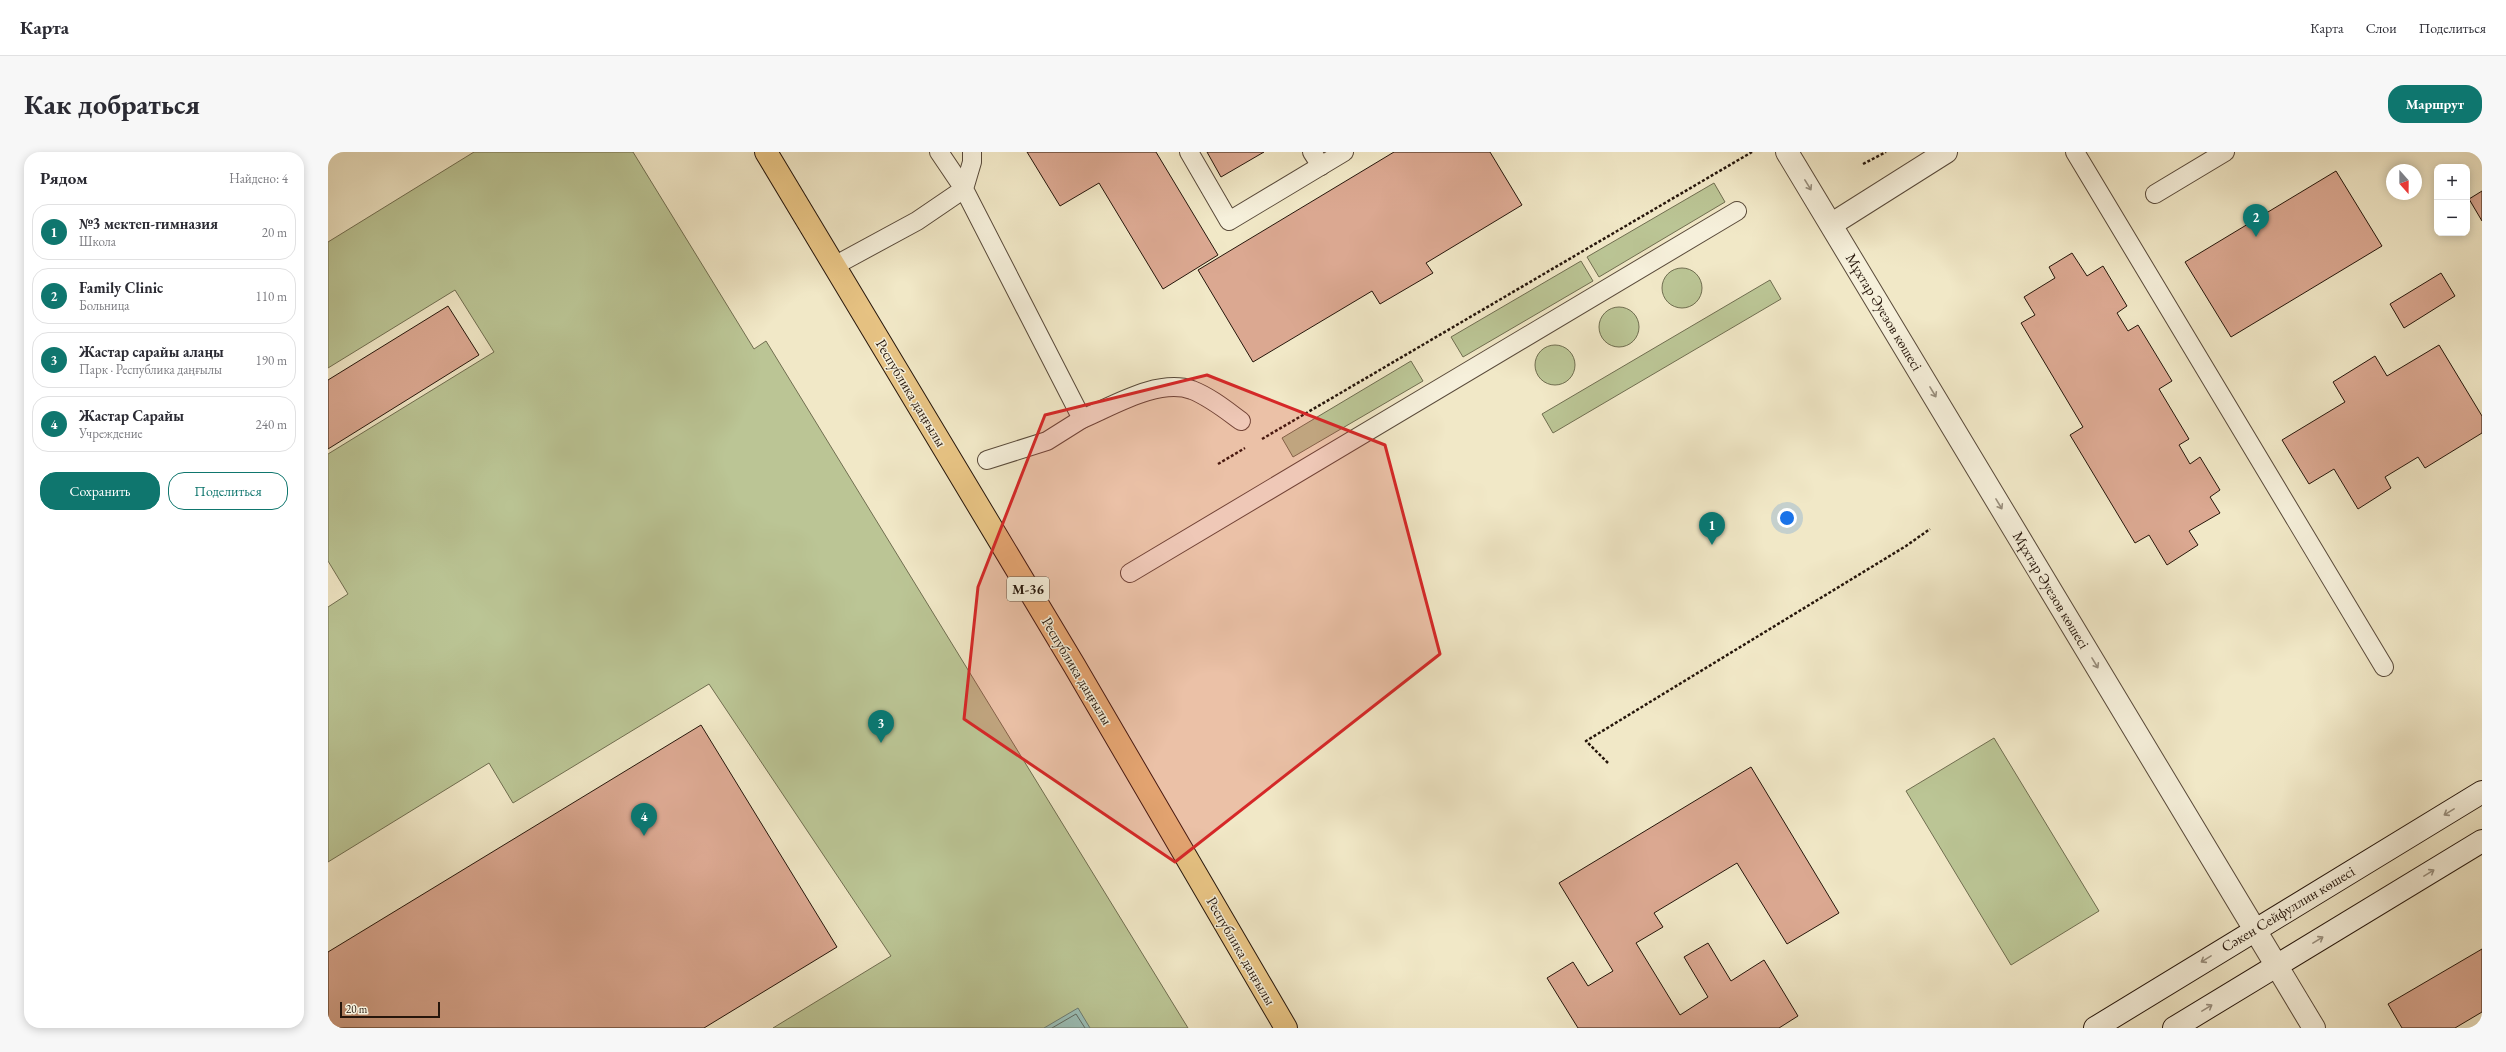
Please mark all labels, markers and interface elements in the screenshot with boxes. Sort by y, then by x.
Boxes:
text: Карта [20,15,69,40]
text: Карта [2310,19,2344,37]
text: Слои [2366,19,2397,37]
text: Поделиться [2419,19,2486,37]
button: Маршрут [2388,85,2482,123]
text: Как добраться [24,86,200,122]
north arrow [2386,164,2422,200]
map controls [2434,164,2470,236]
button: + [2434,164,2470,200]
text: Рядом [40,167,88,189]
text: Найдено: 4 [229,170,288,187]
one-way arrow [1804,179,1812,191]
button: − [2434,200,2470,236]
pin: 2 [2243,204,2269,237]
text: №3 мектеп-гимназия [79,214,218,233]
text: 1 [51,224,57,241]
text: 20 m [262,224,287,241]
text: Школа [79,233,116,250]
street label: Мұхтар Әуезов көшесі [1842,250,1927,374]
text: Family Clinic [79,278,163,297]
text: 2 [51,288,57,305]
text: 110 m [256,288,287,305]
text: Больница [79,297,130,314]
street label: Республика даңғылы [872,335,951,450]
text: Жастар сарайы алаңы [79,342,224,361]
text: 3 [51,352,57,369]
text: 190 m [256,352,287,369]
text: Парк · Республика даңғылы [79,361,222,378]
one-way arrow [1929,386,1937,398]
text: Жастар Сарайы [79,406,184,425]
text: 4 [51,416,57,433]
text: 240 m [256,416,287,433]
text: Учреждение [79,425,143,442]
button: Сохранить [40,472,160,510]
button: Поделиться [168,472,288,510]
one-way arrow [1996,498,2004,510]
your location [1777,508,1797,528]
pin: 1 [1699,512,1725,545]
street label: Мұхтар Әуезов көшесі [2009,528,2094,652]
road number: M-36 [1007,577,1049,601]
street label: Республика даңғылы [1038,613,1117,728]
one-way arrow [2091,657,2099,668]
pin: 3 [868,710,894,743]
pin: 4 [631,803,657,836]
one-way arrow [2443,809,2455,817]
street label: Сәкен Сейфуллин көшесі [2217,861,2358,956]
one-way arrow [2423,868,2435,876]
street label: Республика даңғылы [1203,893,1280,1009]
one-way arrow [2312,935,2324,943]
one-way arrow [2200,956,2212,964]
scale bar [340,1000,440,1019]
text: 20 m [346,1002,367,1016]
one-way arrow [2201,1003,2213,1011]

